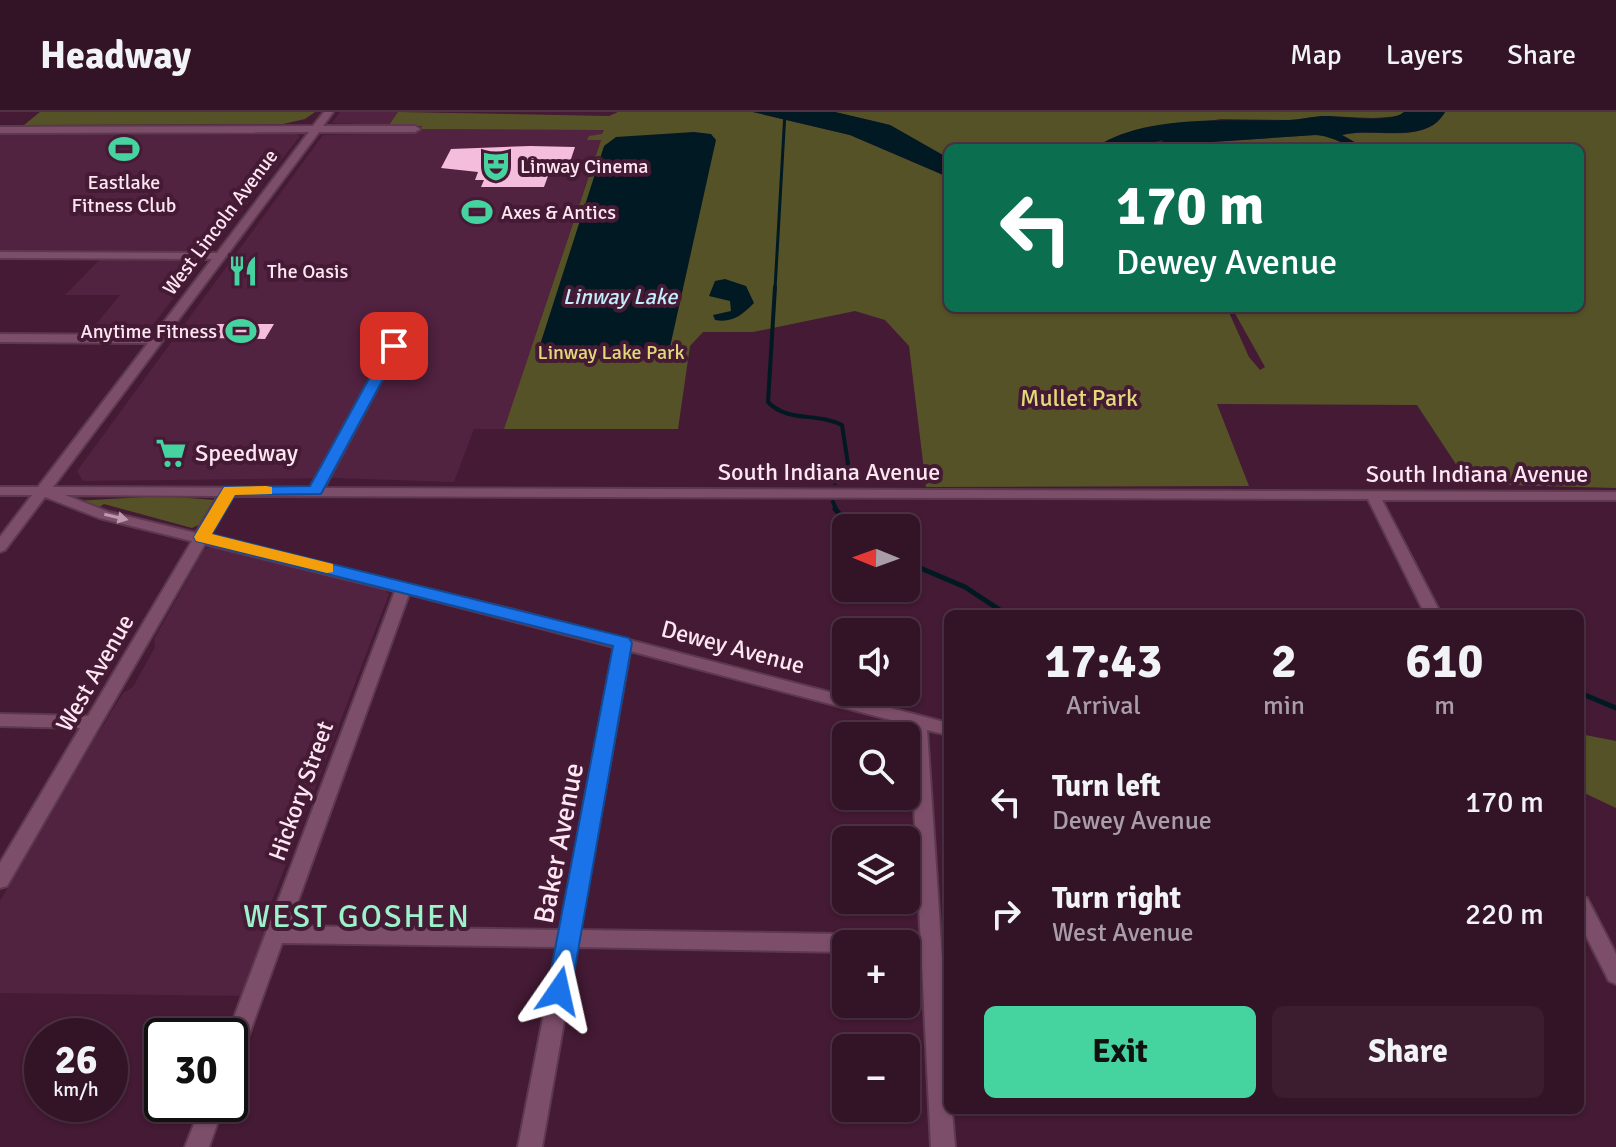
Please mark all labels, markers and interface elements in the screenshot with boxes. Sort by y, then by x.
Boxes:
text: Headway [40,32,191,79]
text: Map [1290,38,1342,72]
text: Layers [1386,38,1463,72]
text: Share [1507,38,1576,72]
sports icon: Eastlake Fitness Club [107,132,141,166]
street label: West Lincoln Avenue [157,144,283,300]
theatre icon: Linway Cinema [479,149,513,183]
place label: Linway Cinema [520,154,648,179]
place label: Eastlake Fitness Club [72,170,176,218]
text: 170 m [1116,171,1264,240]
icon: left [984,176,1088,280]
sports icon: Axes & Antics [460,195,494,229]
place label: Axes & Antics [501,200,616,225]
text: Dewey Avenue [1116,240,1337,285]
restaurant icon: The Oasis [226,254,260,288]
place label: The Oasis [267,259,348,284]
water label: Linway Lake [563,283,678,310]
pin [360,312,428,380]
sports icon: Anytime Fitness [224,314,258,348]
place label: Anytime Fitness [81,319,217,344]
icon: arrive [372,324,416,368]
park label: Linway Lake Park [538,340,684,365]
park label: Mullet Park [1020,383,1138,413]
supermarket icon: Speedway [154,436,188,470]
place label: Speedway [195,438,298,468]
street label: South Indiana Avenue [718,457,940,487]
street label: South Indiana Avenue [1366,459,1588,489]
one-way arrow [103,511,128,524]
north arrow [832,514,920,602]
map controls [832,514,920,1122]
street label: West Avenue [49,609,141,737]
street label: Dewey Avenue [658,613,808,681]
button: sound [832,618,920,706]
text: 17:43 [1045,632,1162,691]
text: 2 [1271,632,1297,691]
text: 610 [1406,632,1483,691]
text: Arrival [1066,690,1141,722]
text: min [1263,690,1305,722]
text: m [1434,690,1455,722]
street label: Hickory Street [262,717,340,865]
button: search [832,722,920,810]
street label: Baker Avenue [527,760,591,926]
text: Turn left [1052,768,1161,805]
icon: left [984,780,1028,824]
text: 170 m [1465,784,1544,821]
text: Dewey Avenue [1052,805,1212,837]
button: layers [832,826,920,914]
text: Turn right [1052,880,1181,917]
icon: right [984,892,1028,936]
text: 220 m [1465,896,1544,933]
district label: WEST GOSHEN [243,897,471,936]
text: West Avenue [1052,917,1194,949]
button: + [832,930,920,1018]
position arrow [517,949,601,1033]
button: Exit [984,1006,1256,1098]
button: Share [1272,1006,1544,1098]
speed limit sign: 30 [144,1018,248,1122]
button: − [832,1034,920,1122]
text: 26 [54,1035,98,1085]
text: km/h [53,1077,99,1102]

